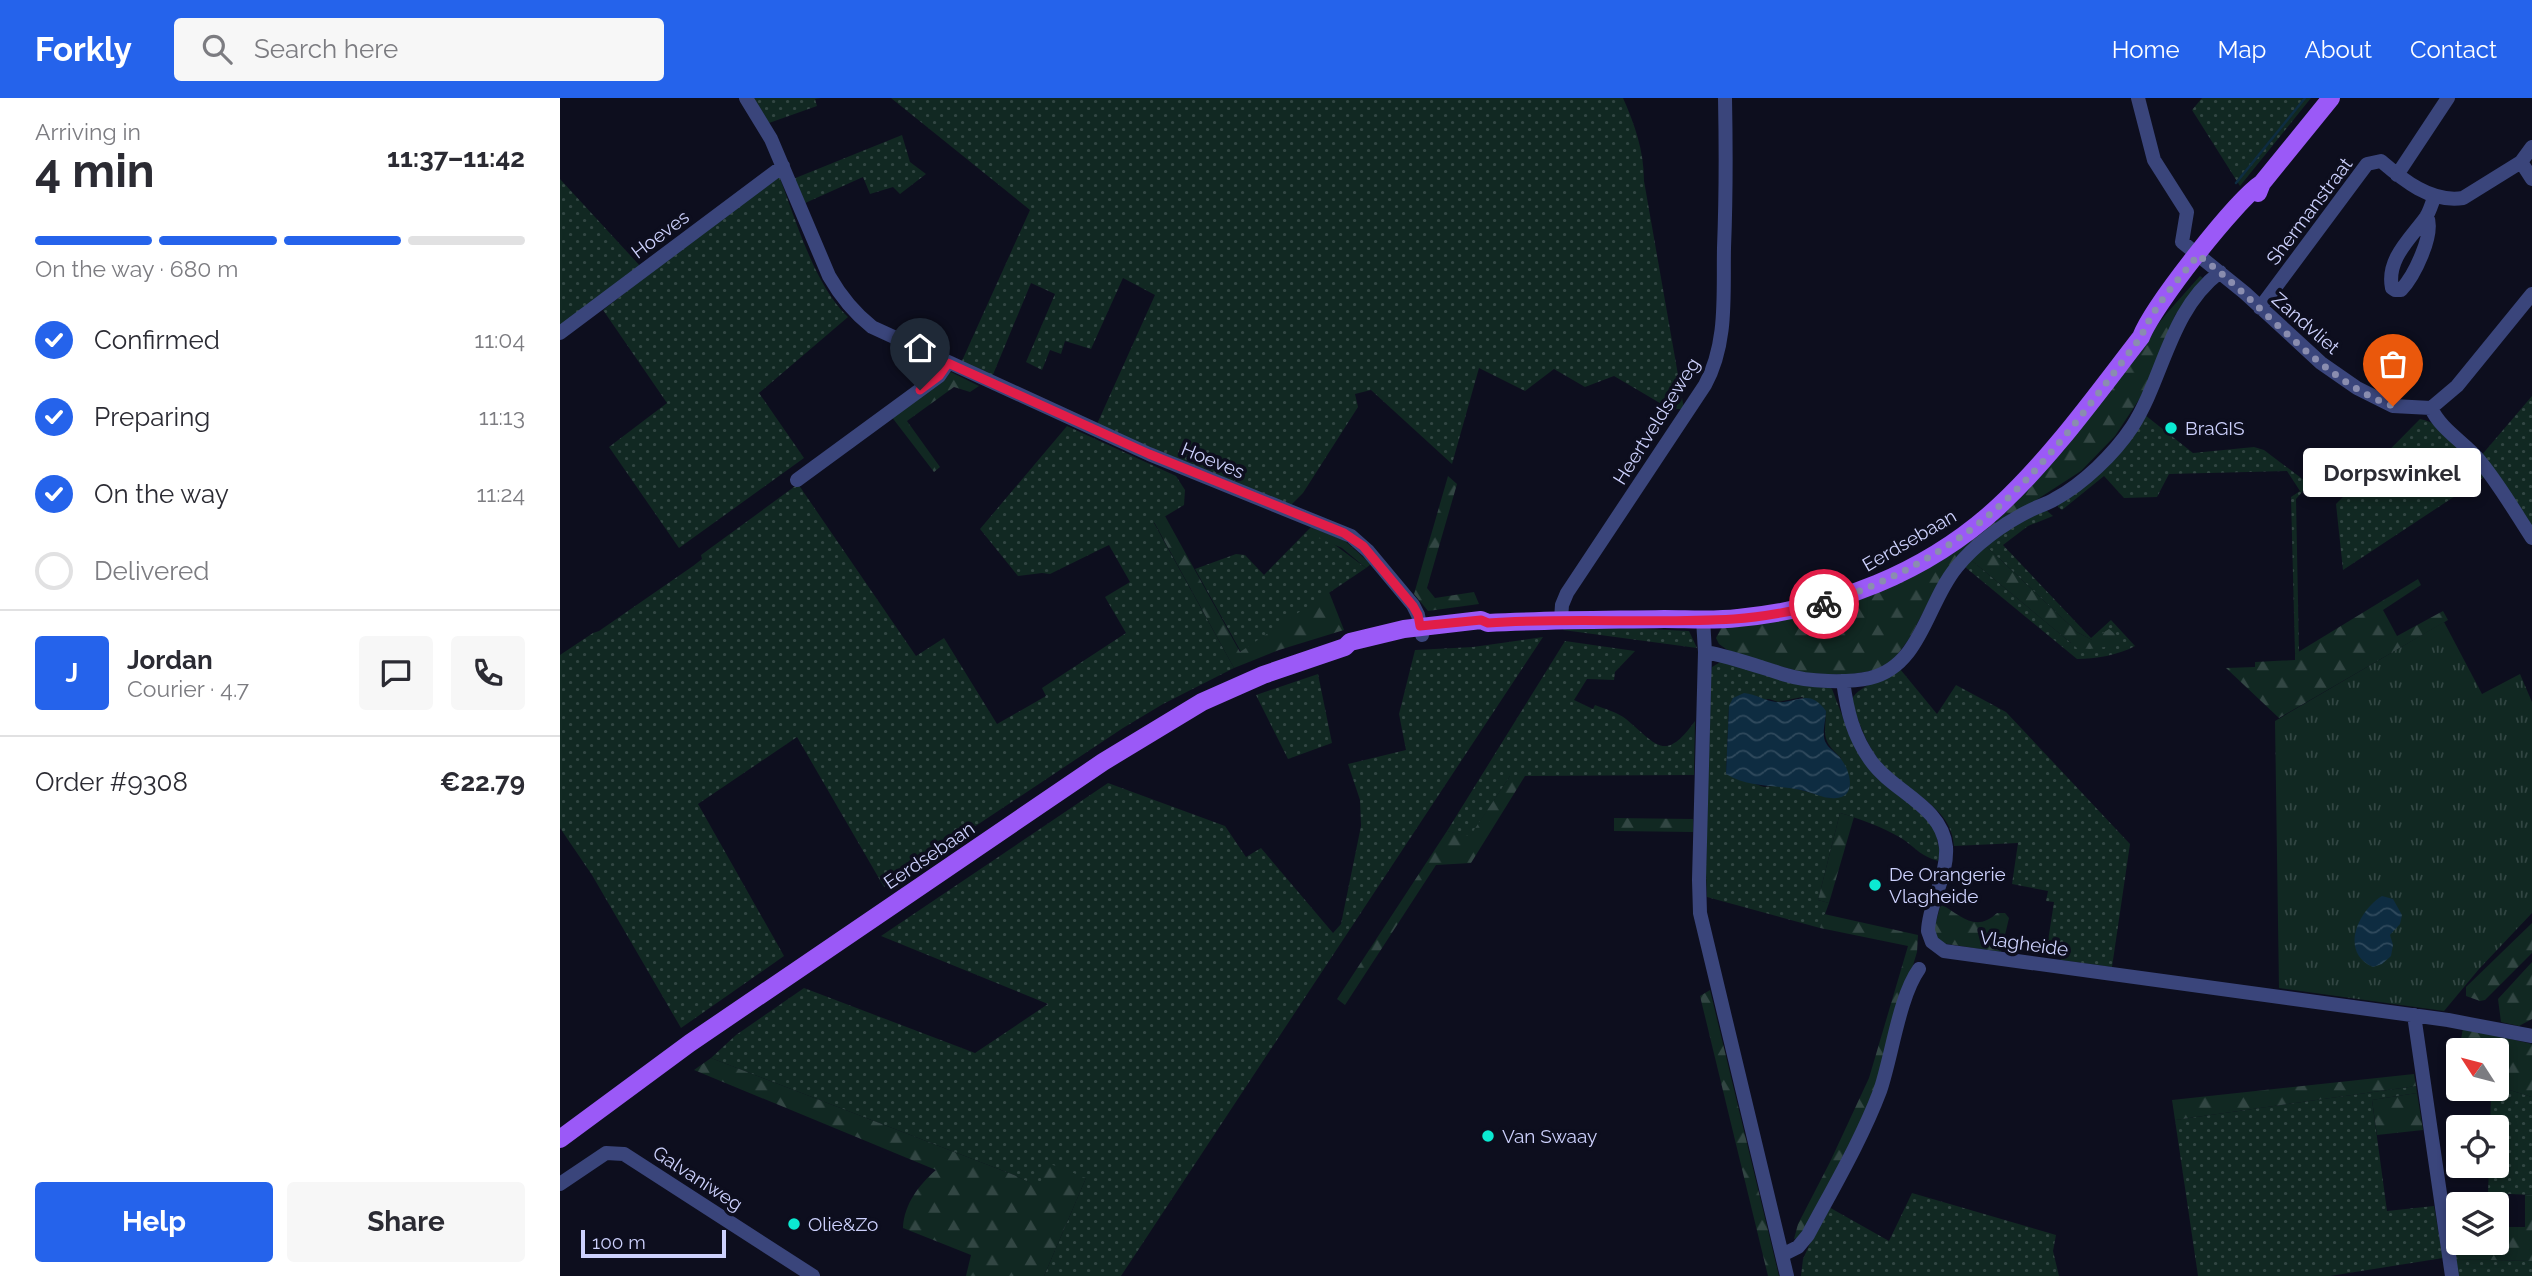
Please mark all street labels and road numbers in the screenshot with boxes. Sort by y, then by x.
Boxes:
street label: Shermanstraat [2262,153,2357,269]
street label: Hoeves [627,205,693,263]
street label: Zandvliet [2268,288,2345,359]
street label: Heertveldseweg [1608,354,1704,488]
street label: Hoeves [1178,437,1248,483]
street label: Eerdsebaan [1858,504,1960,576]
street label: Eerdsebaan [880,817,978,893]
street label: Vlagheide [1978,926,2070,960]
street label: Galvaniweg [649,1141,747,1215]

